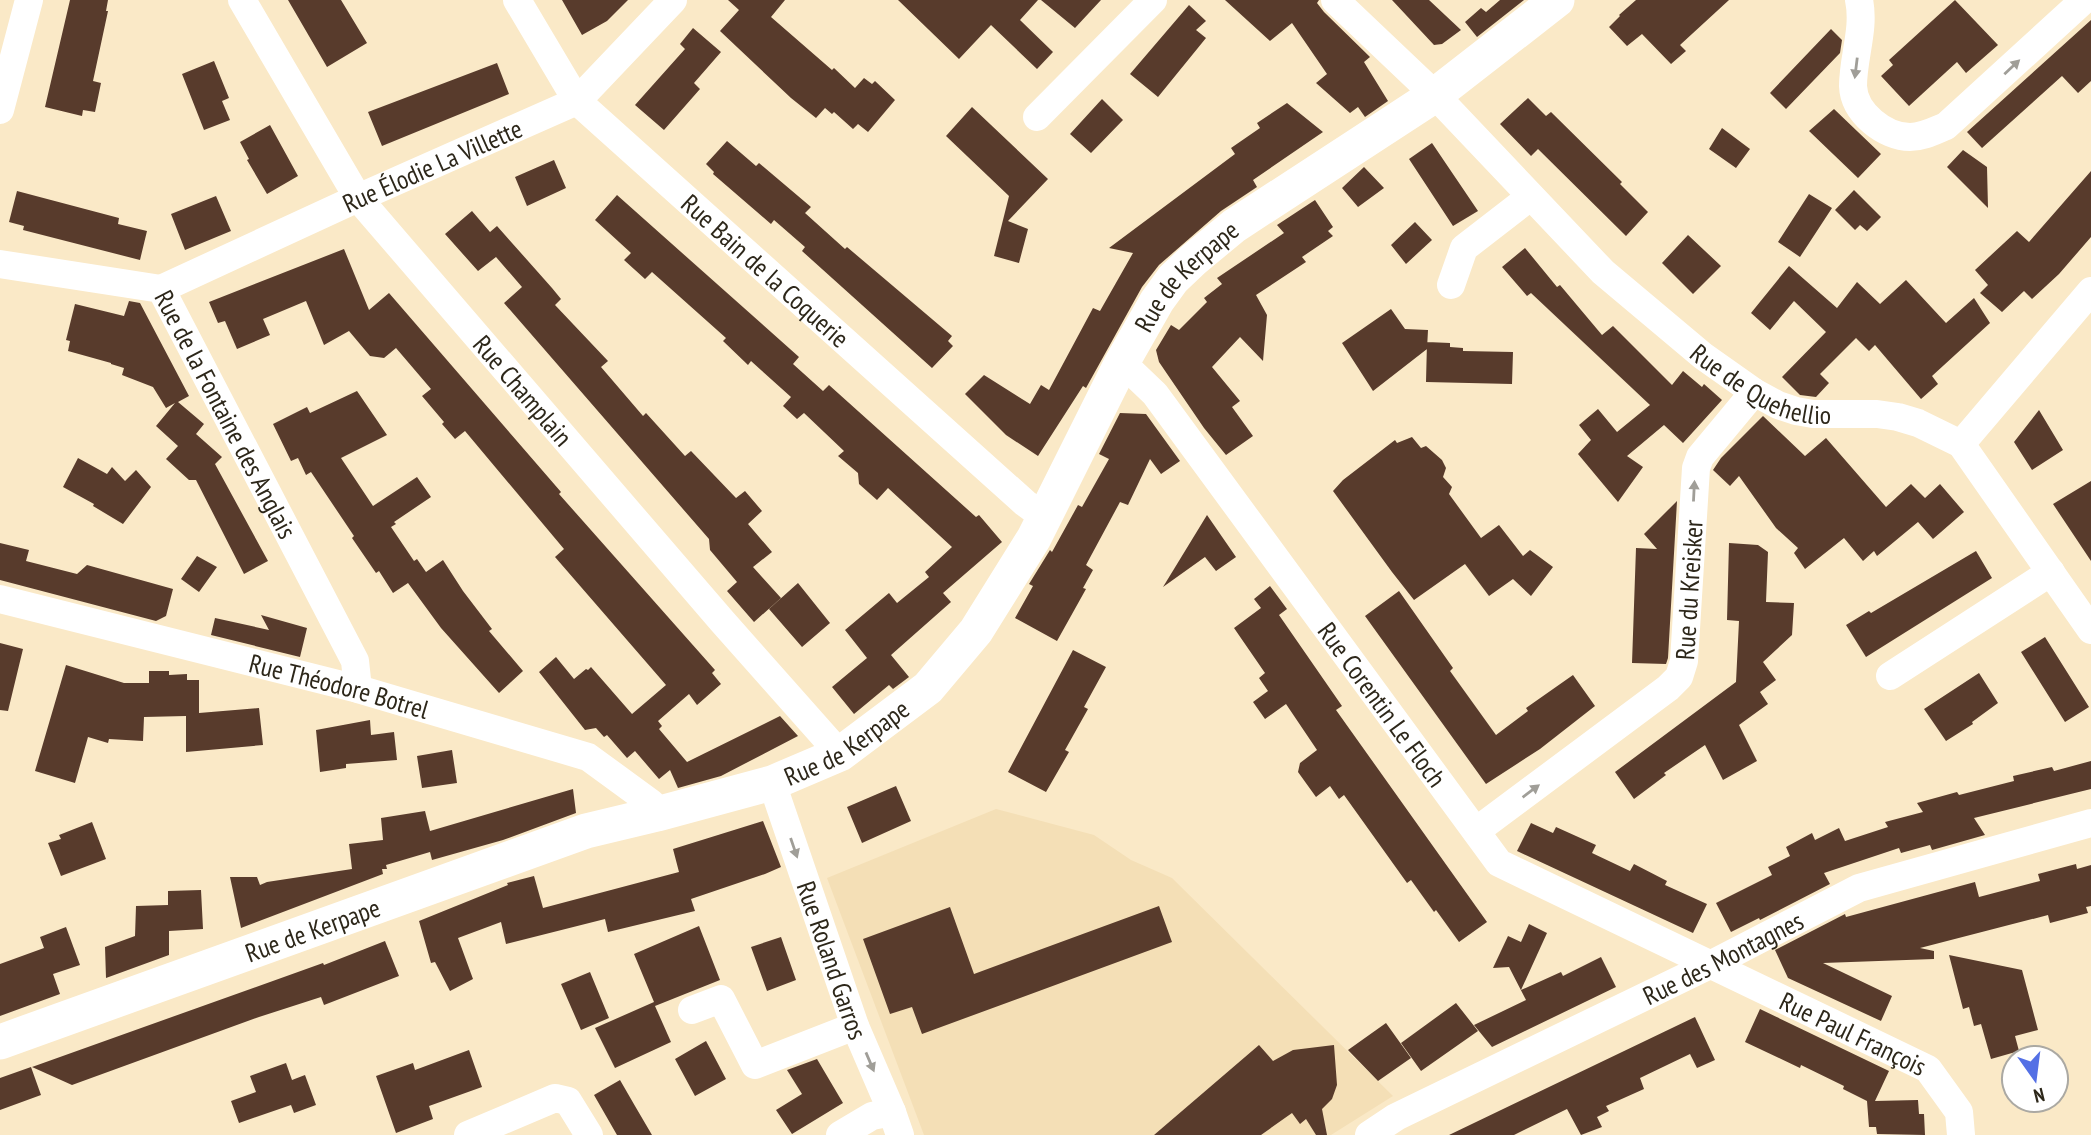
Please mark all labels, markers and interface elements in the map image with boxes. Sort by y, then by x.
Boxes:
one-way arrow [1850,57,1861,79]
one-way arrow [2003,59,2020,75]
street label: Rue Élodie La Villette [337,111,527,219]
street label: Rue Bain de la Coquerie [675,187,856,354]
street label: Rue de Kerpape [1127,213,1245,338]
street label: Rue de la Fontaine des Anglais [148,284,305,544]
street label: Rue Champlain [467,328,580,452]
street label: Rue de Quehellio [1684,336,1831,431]
one-way arrow [1689,480,1700,502]
street label: Rue du Kreisker [1668,519,1709,661]
street label: Rue Corentin Le Floch [1311,615,1454,793]
street label: Rue Théodore Botrel [246,646,433,726]
street label: Rue de Kerpape [779,692,915,792]
one-way arrow [1522,784,1540,798]
one-way arrow [789,837,800,858]
street label: Rue Roland Garros [790,877,875,1044]
street label: Rue de Kerpape [240,890,384,969]
street label: Rue des Montagnes [1637,903,1809,1012]
street label: Rue Paul François [1775,984,1932,1082]
north arrow [2000,1044,2070,1114]
one-way arrow [865,1052,876,1073]
text: N [2031,1083,2047,1108]

